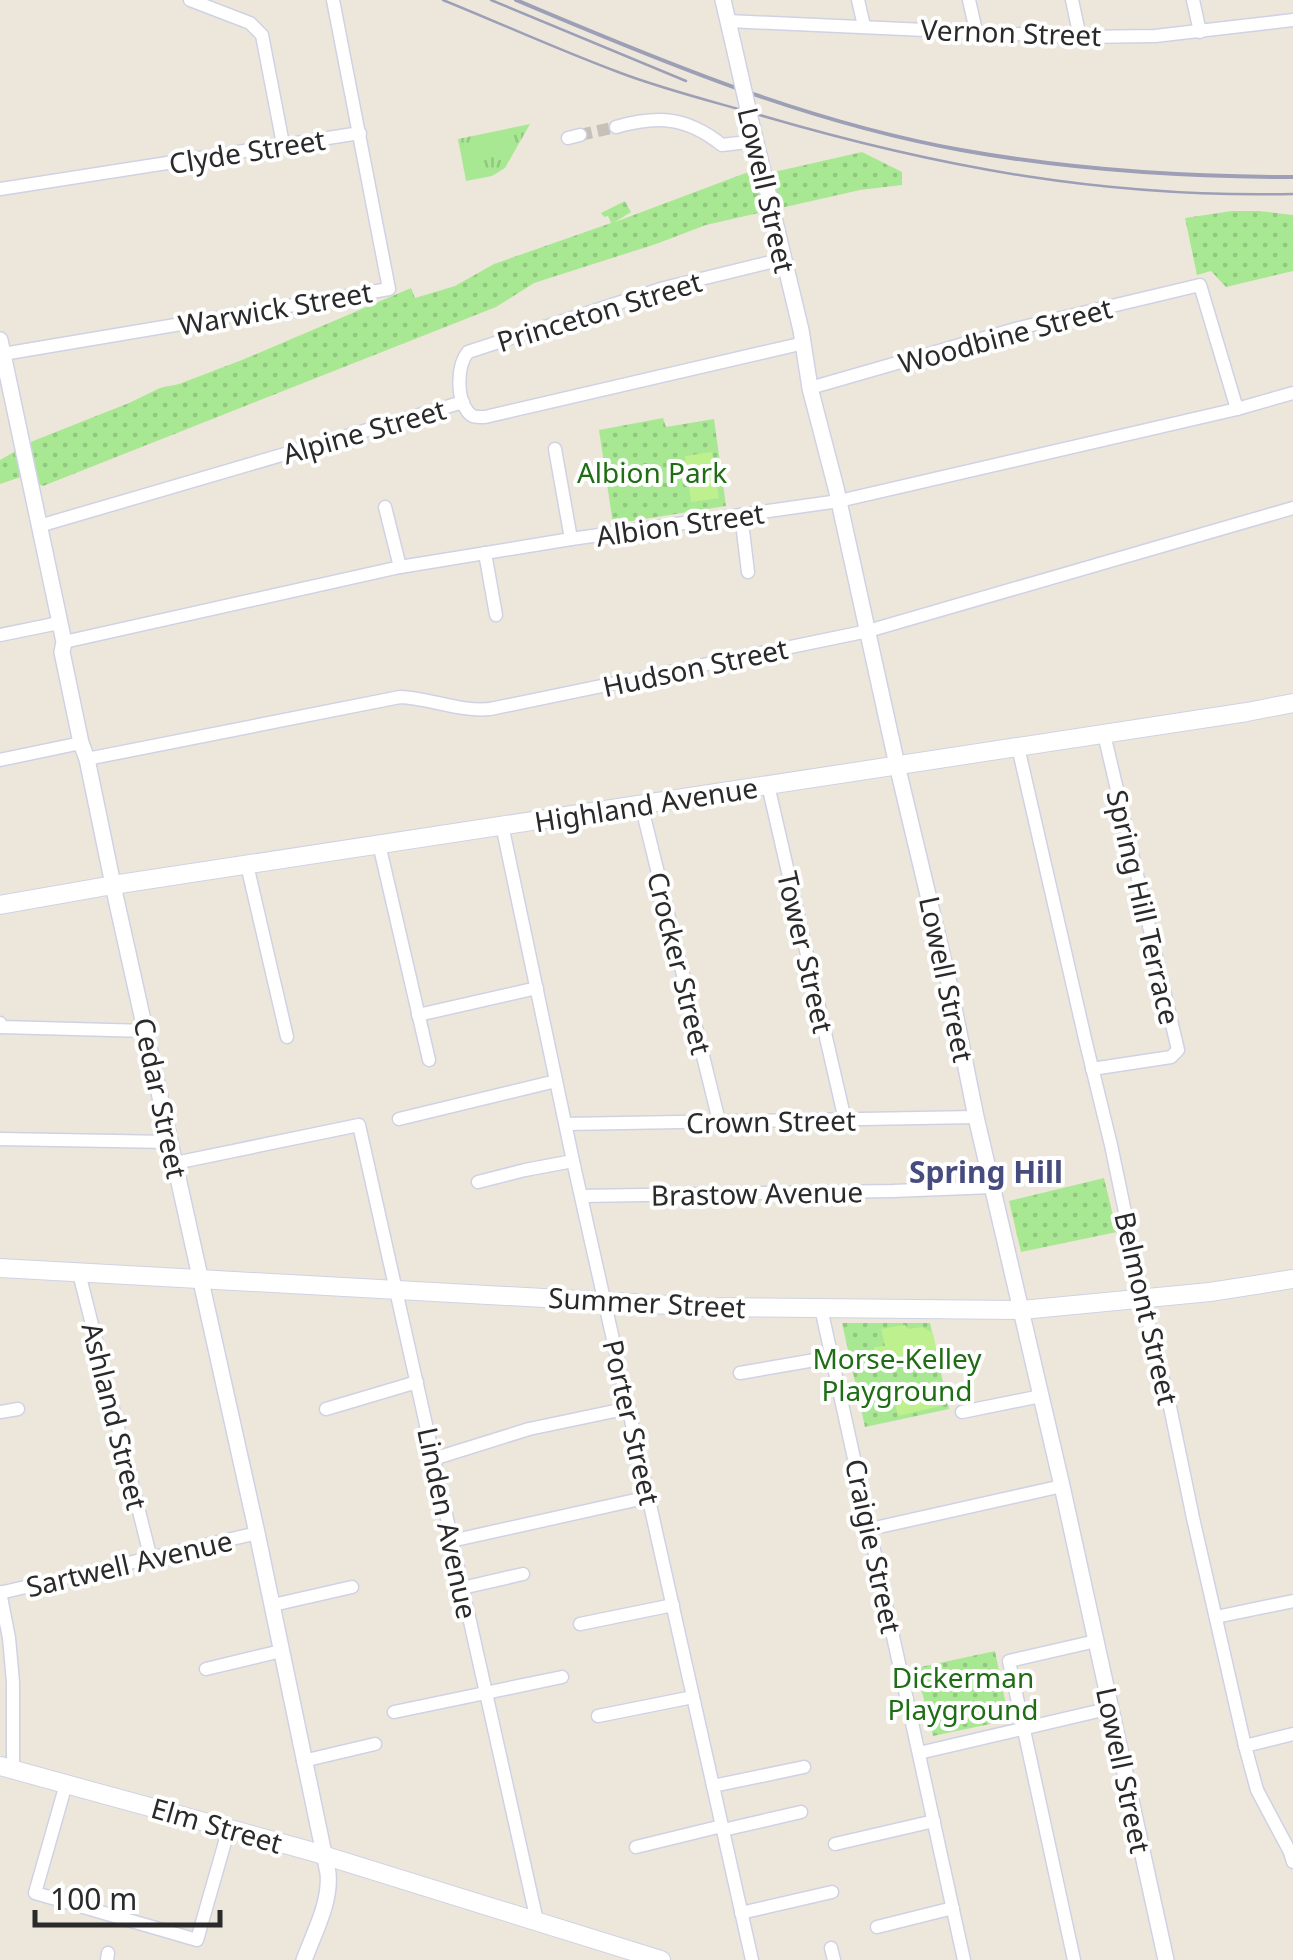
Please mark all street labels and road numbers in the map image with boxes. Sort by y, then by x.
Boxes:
street label: Vernon Street [920,10,1102,54]
street label: Lowell Street [730,104,804,276]
street label: Clyde Street [166,120,328,182]
street label: Princeton Street [492,262,706,360]
street label: Warwick Street [175,272,375,344]
street label: Woodbine Street [894,288,1116,382]
street label: Alpine Street [278,390,450,472]
street label: Albion Street [594,493,766,555]
street label: Hudson Street [599,629,791,705]
street label: Highland Avenue [532,768,760,840]
street label: Spring Hill Terrace [1099,786,1189,1028]
street label: Tower Street [769,867,843,1037]
street label: Crocker Street [639,868,721,1058]
street label: Lowell Street [911,893,983,1065]
street label: Cedar Street [125,1014,197,1182]
street label: Crown Street [686,1101,856,1141]
street label: Brastow Avenue [650,1172,864,1214]
street label: Belmont Street [1106,1208,1188,1408]
street label: Summer Street [547,1278,747,1326]
street label: Ashland Street [73,1318,157,1514]
street label: Porter Street [595,1336,669,1508]
street label: Linden Avenue [409,1424,487,1622]
street label: Craigie Street [837,1455,911,1637]
street label: Sartwell Avenue [22,1521,236,1605]
street label: Lowell Street [1088,1684,1160,1856]
street label: Elm Street [147,1788,287,1862]

